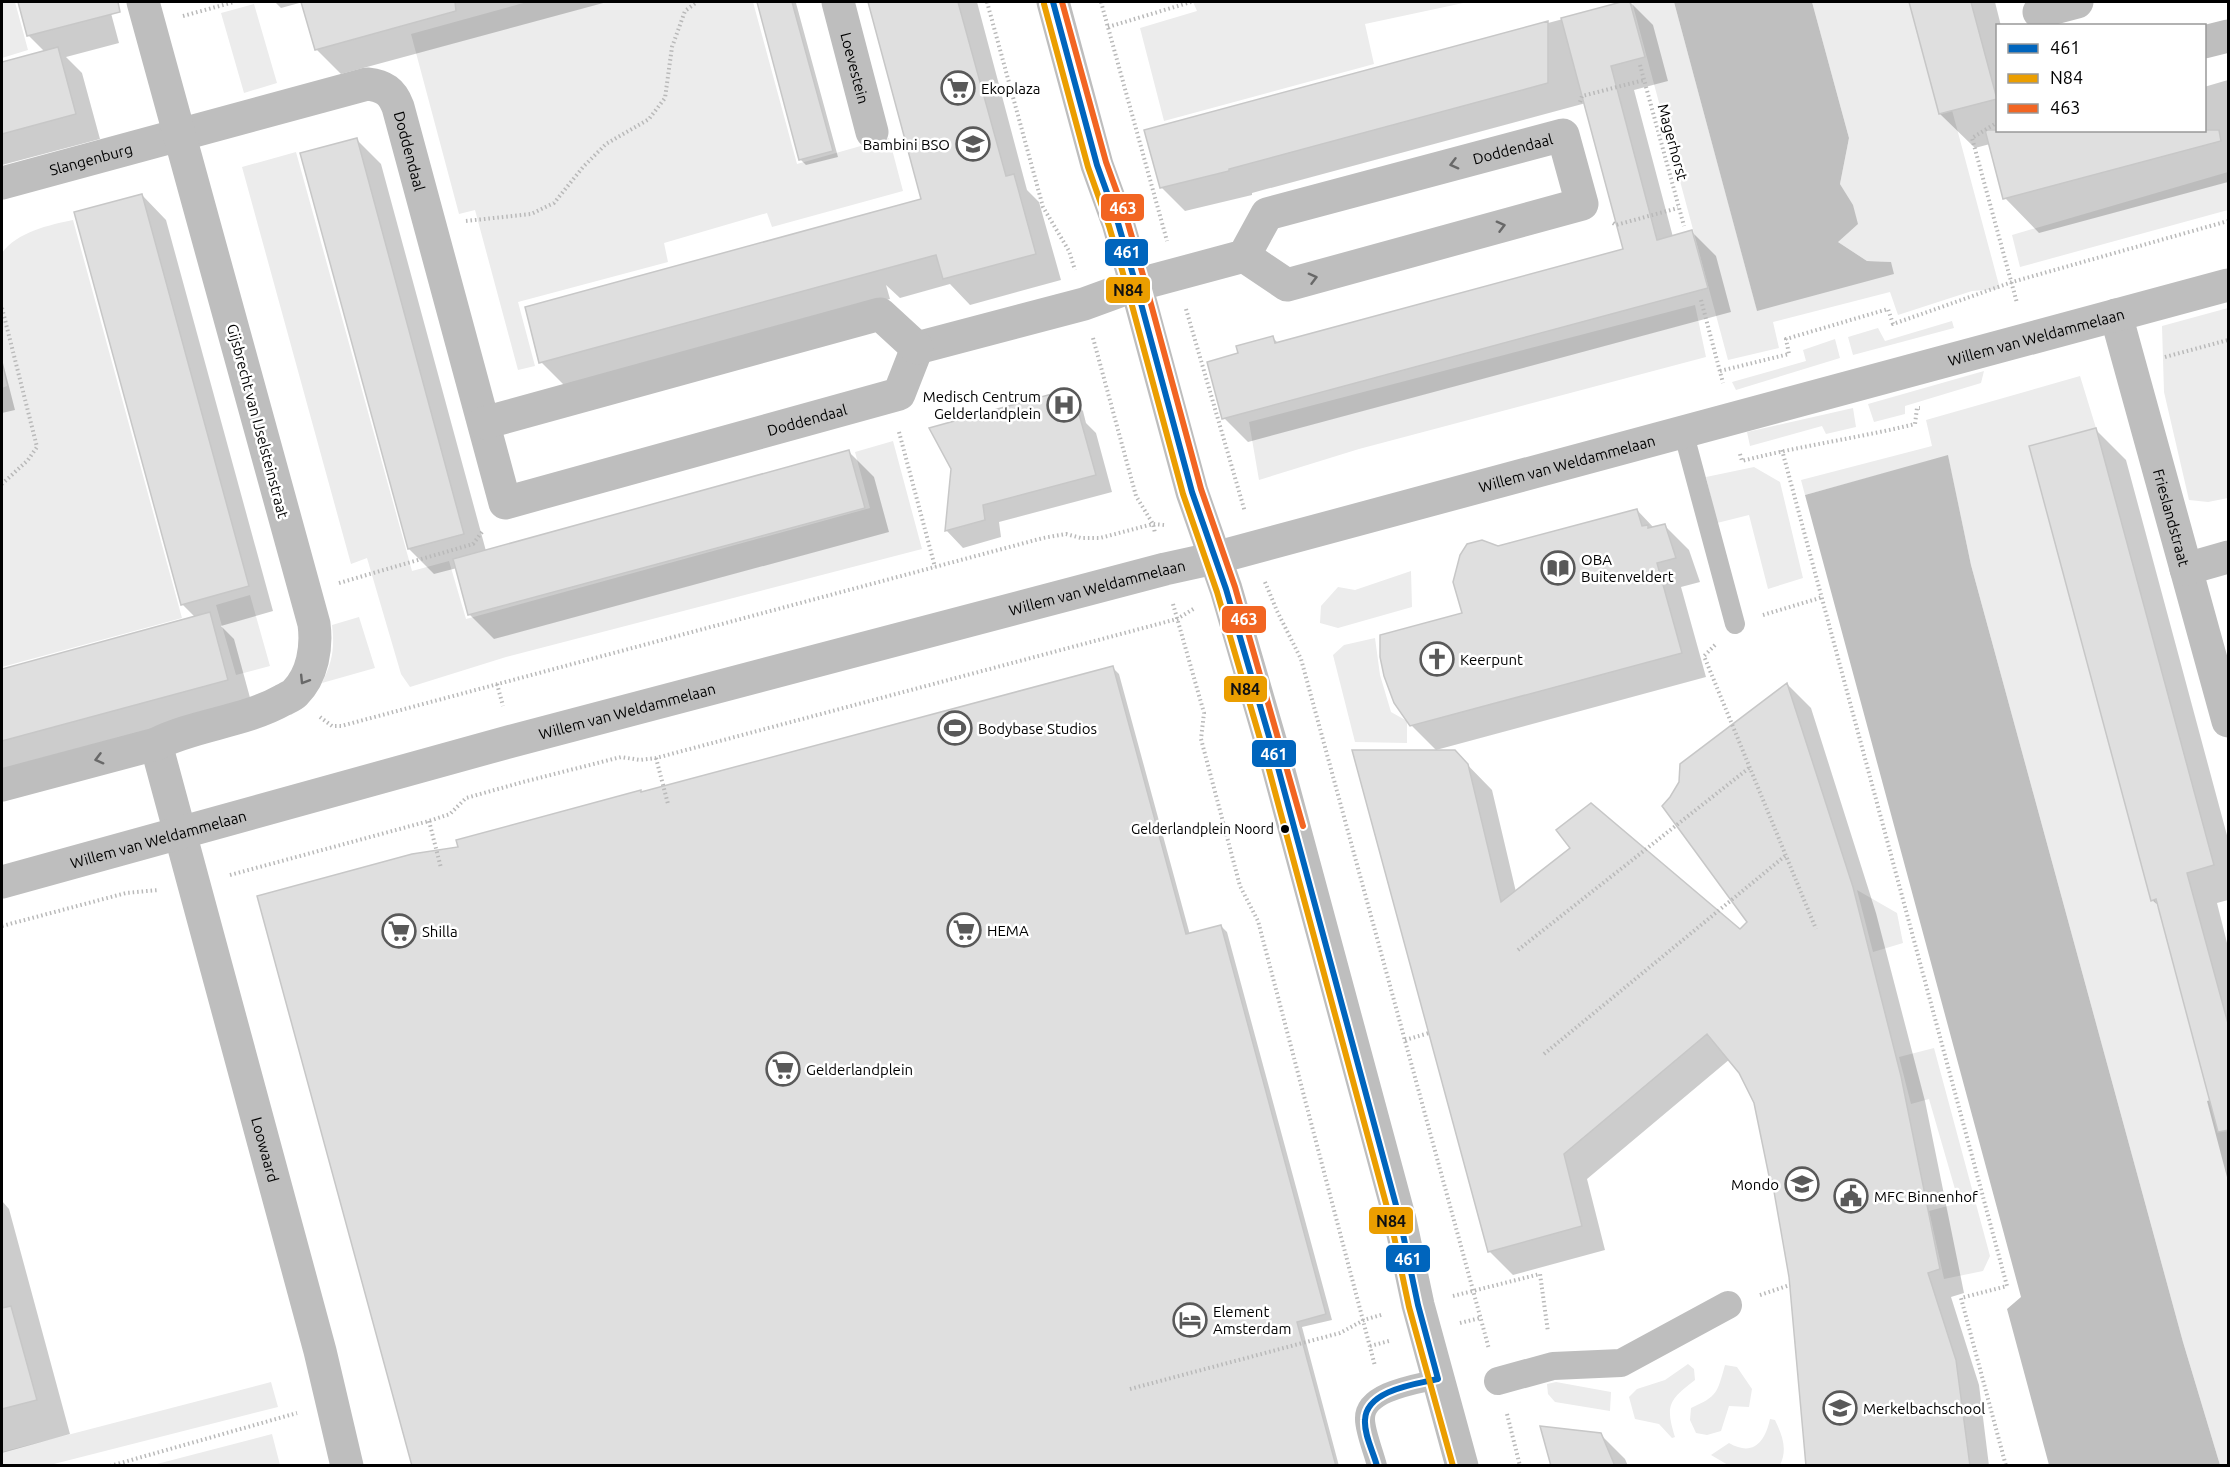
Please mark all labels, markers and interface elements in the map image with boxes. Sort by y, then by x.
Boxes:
legend [1996,24,2206,132]
street label: Loevestein [838,30,873,105]
text: 461 [2050,37,2080,57]
text: N84 [2050,67,2083,87]
supermarket icon: Ekoplaza [940,70,976,106]
place label: Ekoplaza [981,80,1041,97]
text: 463 [2050,97,2080,117]
street label: Magerhorst [1655,102,1691,182]
street label: Doddendaal [391,109,429,193]
school or university icon: Bambini BSO [955,126,991,162]
street label: Doddendaal [1471,130,1554,167]
place label: Bambini BSO [863,136,950,153]
street label: Slangenburg [47,140,134,178]
one-way arrow [1449,157,1459,170]
line badge: 463 [1100,193,1145,222]
text: 463 [1109,199,1137,217]
one-way arrow [1496,221,1506,233]
line badge: 461 [1104,238,1149,267]
text: 461 [1113,243,1141,261]
one-way arrow [1308,273,1318,285]
line badge: N84 [1105,276,1151,304]
text: N84 [1113,281,1143,299]
street label: Willem van Weldammelaan [1946,305,2126,369]
street label: Gijsbrecht van IJselsteinstraat [224,322,292,520]
hospital icon: Medisch Centrum Gelderlandplein [1046,387,1082,423]
place label: Medisch Centrum Gelderlandplein [923,388,1041,422]
street label: Doddendaal [765,400,849,439]
street label: Willem van Weldammelaan [1477,431,1657,495]
street label: Frieslandstraat [2150,467,2193,568]
library icon: OBA Buitenveldert [1540,550,1576,586]
place label: OBA Buitenveldert [1581,551,1674,585]
street label: Willem van Weldammelaan [1007,556,1187,618]
line badge: 463 [1221,605,1267,634]
text: 463 [1230,610,1258,628]
church icon: Keerpunt [1419,641,1455,677]
place label: Keerpunt [1460,651,1523,668]
one-way arrow [300,673,311,684]
line badge: N84 [1223,675,1268,703]
street label: Willem van Weldammelaan [537,679,717,742]
text: N84 [1230,680,1260,698]
sports icon: Bodybase Studios [937,710,973,746]
place label: Bodybase Studios [978,720,1097,737]
line badge: 461 [1251,739,1297,768]
text: 461 [1260,745,1288,763]
one-way arrow [95,752,105,765]
street label: Willem van Weldammelaan [68,806,248,871]
place label: Gelderlandplein Noord [1131,821,1274,837]
marker: Gelderlandplein Noord [1279,823,1291,835]
supermarket icon: HEMA [946,912,982,948]
supermarket icon: Shilla [381,913,417,949]
place label: HEMA [987,922,1029,939]
place label: Shilla [422,923,458,940]
supermarket icon: Gelderlandplein [765,1051,801,1087]
place label: Gelderlandplein [806,1061,913,1078]
street label: Loowaard [249,1115,282,1184]
school or university icon: Mondo [1784,1166,1820,1202]
place label: Mondo [1731,1176,1779,1193]
public building icon: MFC Binnenhof [1833,1178,1869,1214]
place label: MFC Binnenhof [1874,1188,1978,1205]
line badge: N84 [1368,1206,1414,1235]
text: N84 [1376,1212,1406,1230]
line badge: 461 [1385,1244,1431,1273]
text: 461 [1394,1250,1422,1268]
hotel icon: Element Amsterdam [1172,1302,1208,1338]
place label: Element Amsterdam [1213,1303,1291,1337]
school or university icon: Merkelbachschool [1822,1390,1858,1426]
place label: Merkelbachschool [1863,1400,1985,1417]

